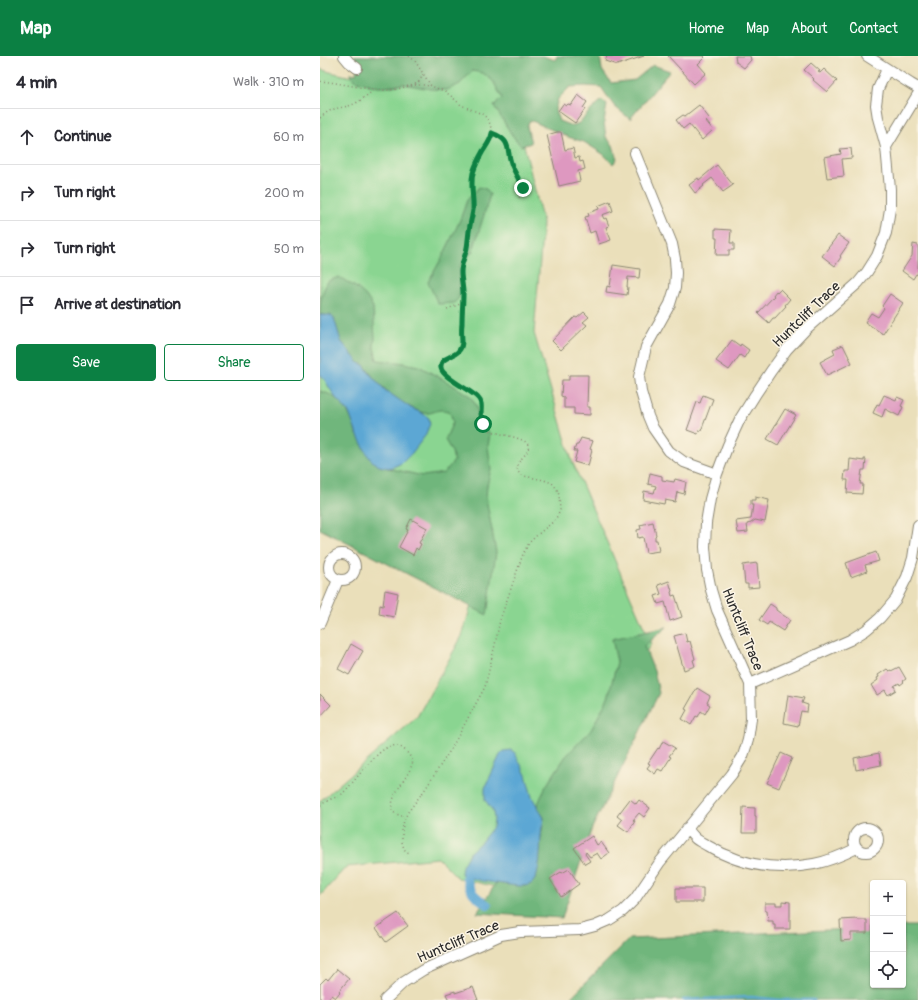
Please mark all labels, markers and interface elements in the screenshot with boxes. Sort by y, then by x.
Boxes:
text: Map [20,16,51,40]
text: Home [689,20,724,37]
text: Map [746,20,769,37]
text: About [791,20,827,37]
text: Contact [849,20,898,37]
text: 4 min [16,72,57,93]
text: Walk · 310 m [233,74,304,90]
icon: ahead [16,126,38,148]
text: Continue [54,127,112,146]
text: 60 m [273,129,304,145]
route end [514,179,532,197]
icon: right [16,182,38,204]
text: Turn right [54,183,115,202]
text: 200 m [265,185,304,201]
icon: right [16,238,38,260]
text: Turn right [54,239,115,258]
text: 50 m [274,241,304,257]
street label: Huntcliff Trace [769,278,844,351]
icon: arrive [16,294,38,316]
text: Arrive at destination [54,295,181,314]
button: Save [16,344,156,381]
button: Share [164,344,304,381]
route start [474,415,492,433]
street label: Huntcliff Trace [718,586,767,673]
map controls [870,880,906,988]
button: + [870,880,906,916]
button: − [870,916,906,952]
street label: Huntcliff Trace [415,917,502,966]
button: locate [870,952,906,988]

